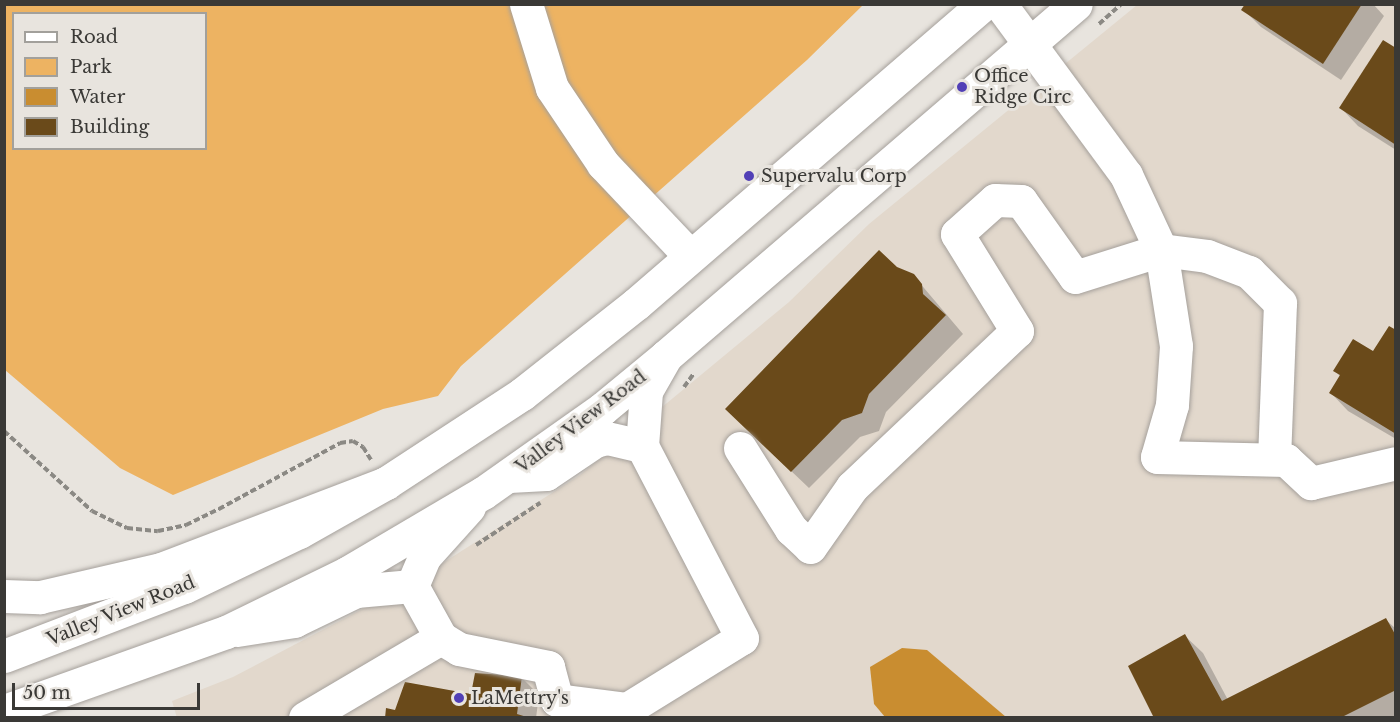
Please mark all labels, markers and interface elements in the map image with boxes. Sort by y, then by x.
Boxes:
legend [12,12,207,150]
text: Road [70,26,118,48]
text: Park [70,56,112,78]
place label: Office Ridge Circ [974,66,1071,109]
marker: Office Ridge Circ [955,80,969,94]
text: Water [70,86,125,108]
text: Building [70,116,149,138]
place label: Supervalu Corp [761,165,907,187]
marker: Supervalu Corp [742,169,756,183]
street label: Valley View Road [511,365,651,479]
street label: Valley View Road [43,571,199,651]
scale bar [15,671,202,709]
text: 50 m [23,682,71,704]
place label: LaMettry's [471,687,569,709]
marker: LaMettry's [452,691,466,705]

